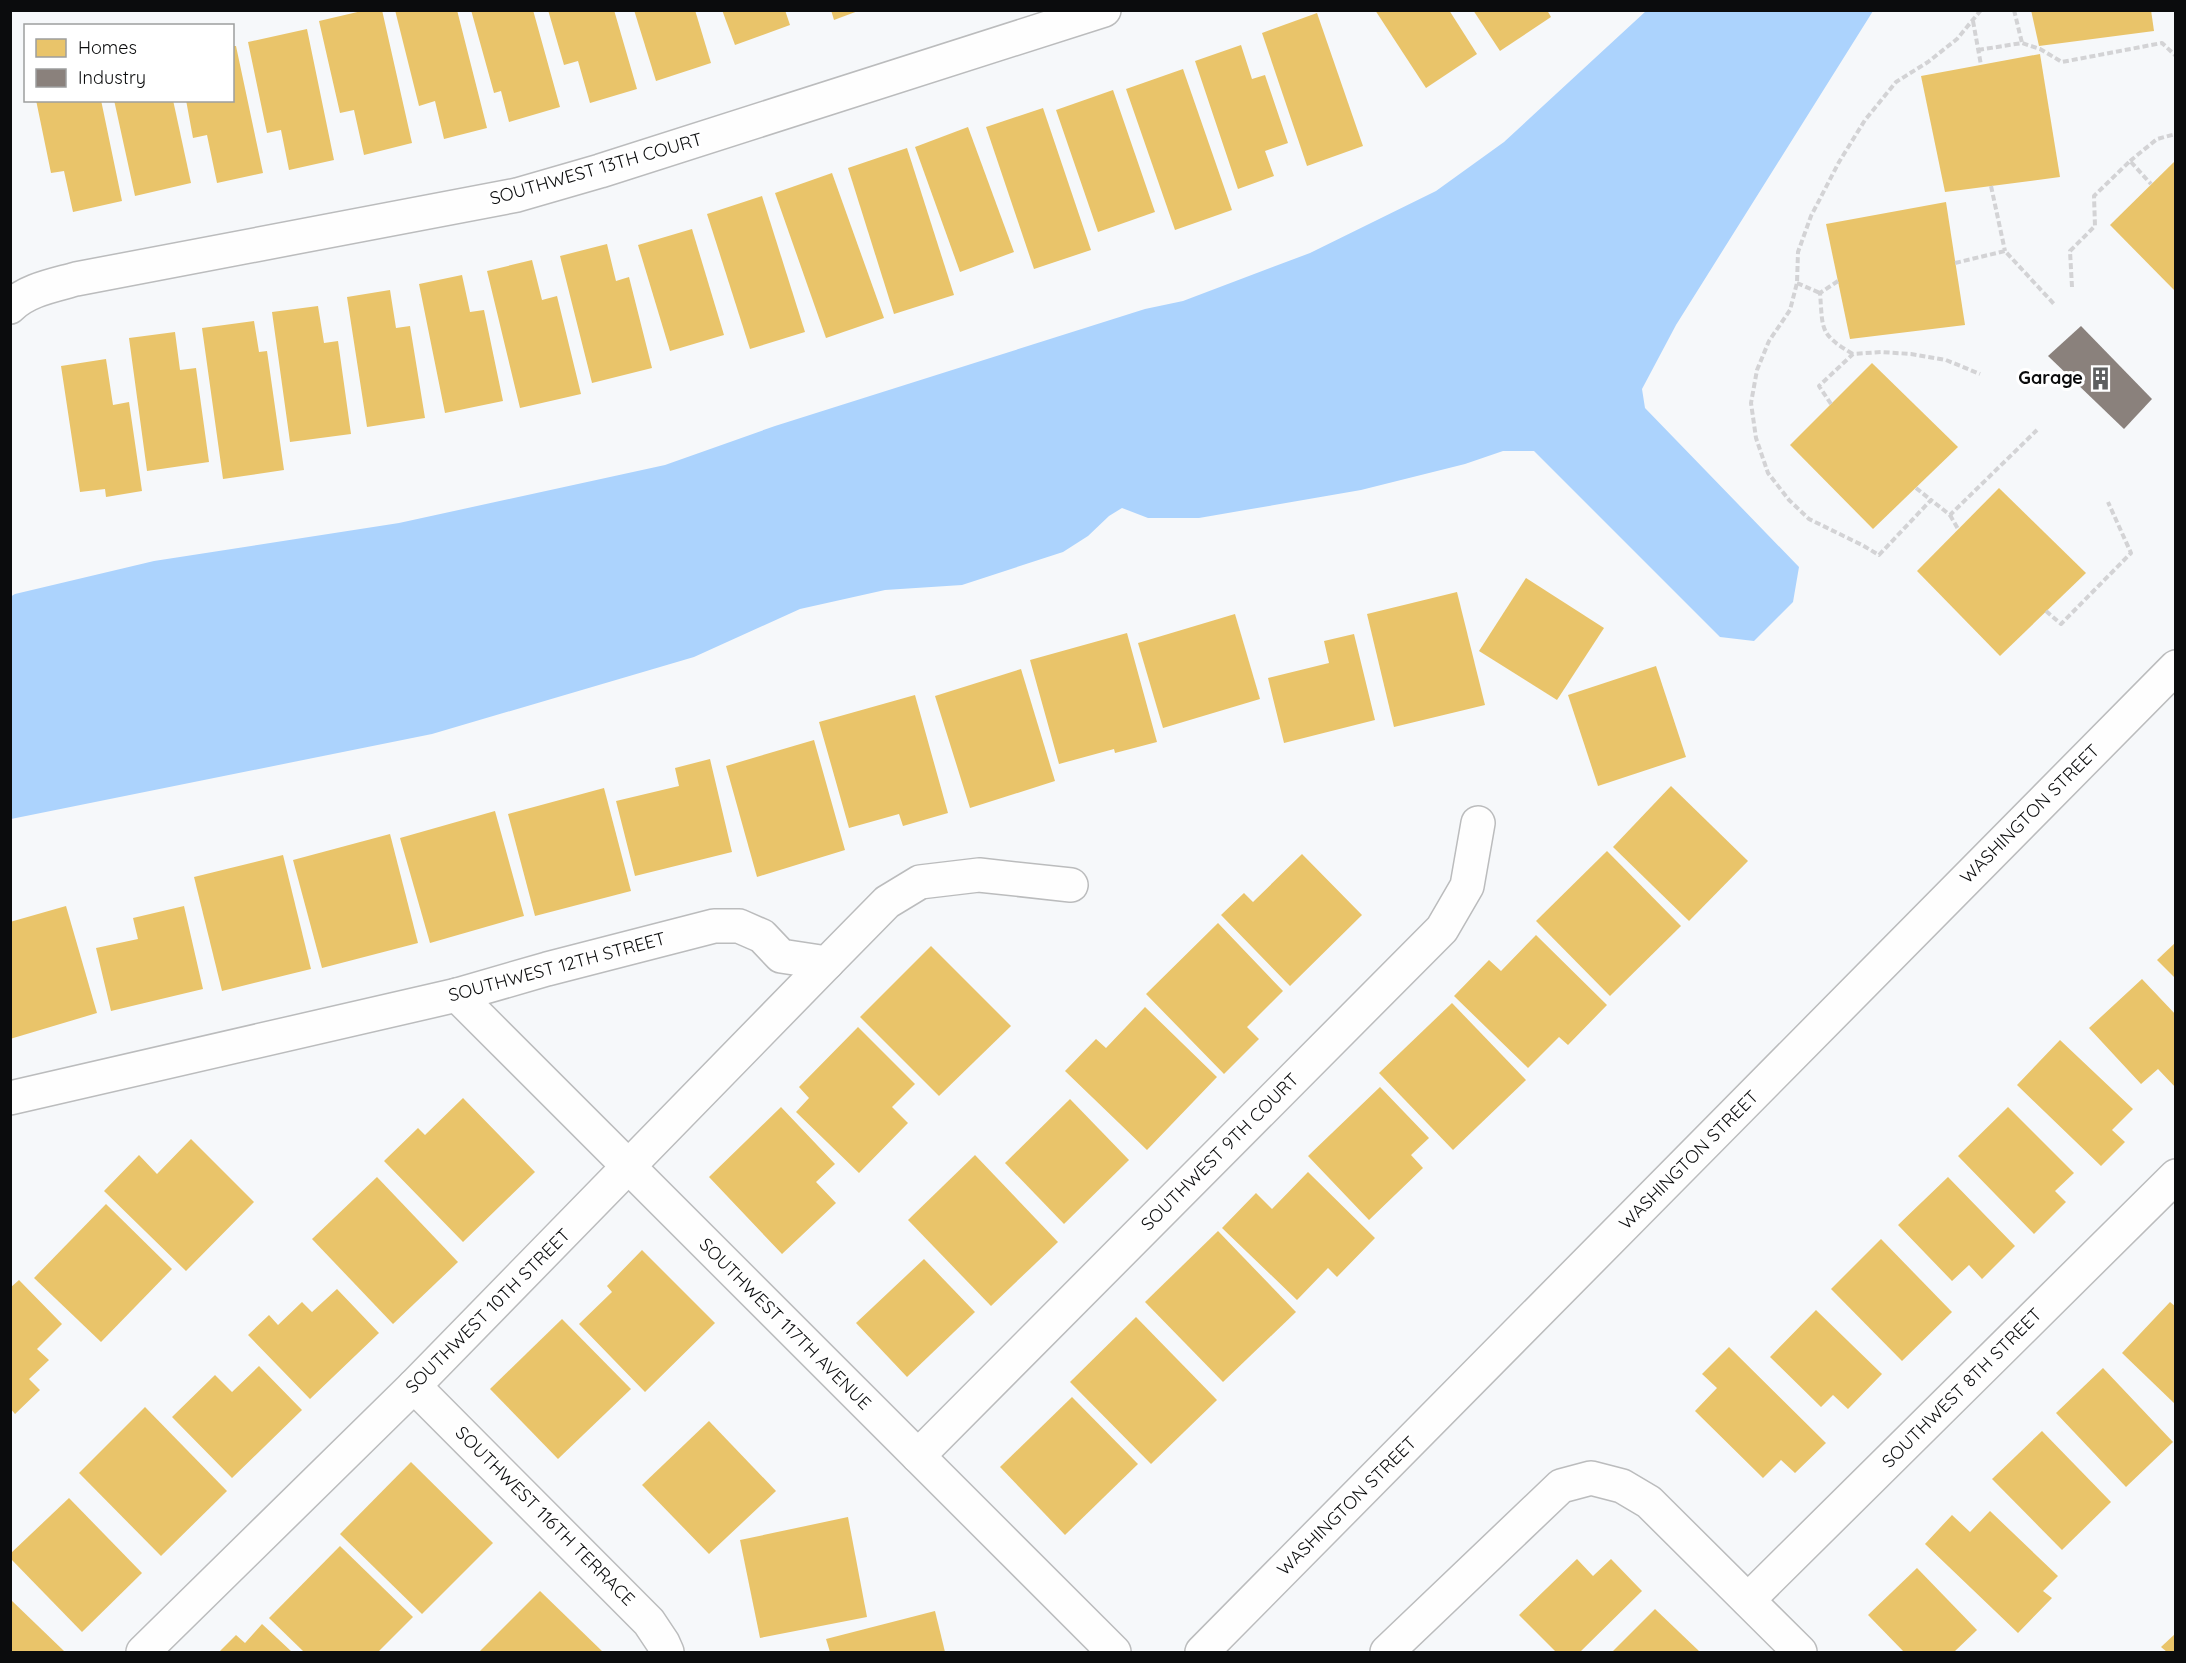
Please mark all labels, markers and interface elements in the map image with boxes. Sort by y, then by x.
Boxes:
legend [24,24,234,102]
text: Homes [78,36,137,59]
text: Industry [78,66,146,89]
street label: SOUTHWEST 13TH COURT [487,127,705,210]
building icon: Garage [2088,365,2114,391]
place label: Garage [2018,366,2083,389]
street label: WASHINGTON STREET [1955,739,2104,888]
street label: SOUTHWEST 12TH STREET [446,926,668,1007]
street label: SOUTHWEST 9TH COURT [1136,1068,1303,1235]
street label: WASHINGTON STREET [1614,1085,1763,1234]
street label: SOUTHWEST 10TH STREET [400,1223,575,1398]
street label: SOUTHWEST 117TH AVENUE [695,1233,876,1414]
street label: SOUTHWEST 8TH STREET [1877,1303,2047,1472]
street label: SOUTHWEST 116TH TERRACE [451,1421,640,1610]
street label: WASHINGTON STREET [1272,1431,1421,1580]

